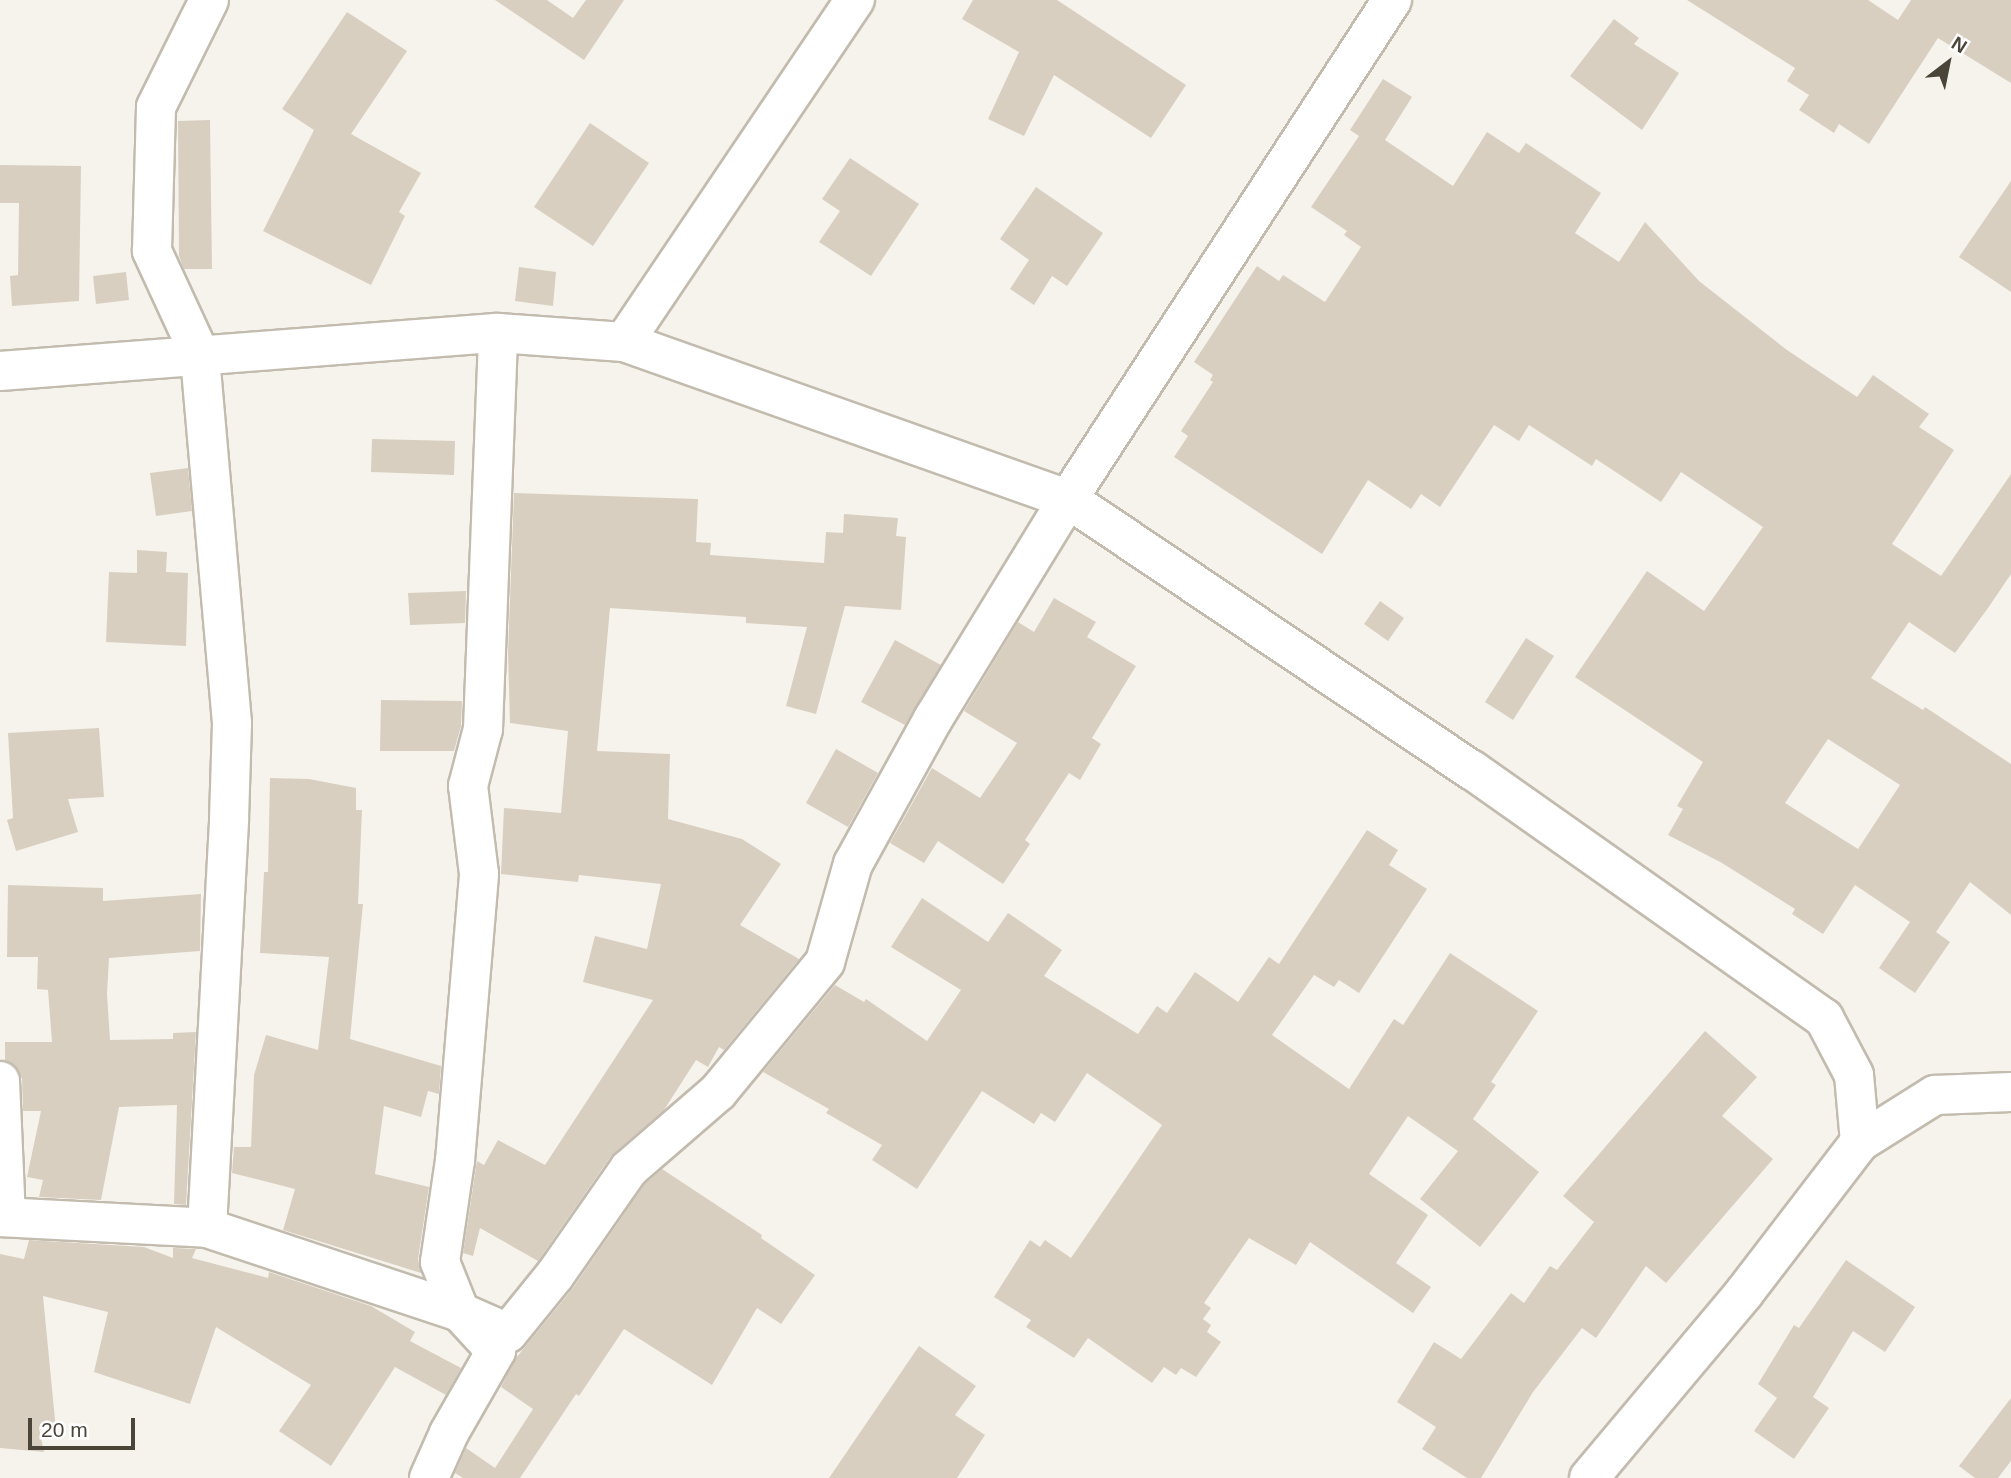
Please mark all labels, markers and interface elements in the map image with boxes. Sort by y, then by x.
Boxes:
north arrow [1913,28,1983,98]
text: N [1948,32,1971,57]
scale bar [32,1404,138,1448]
text: 20 m [41,1418,88,1441]

